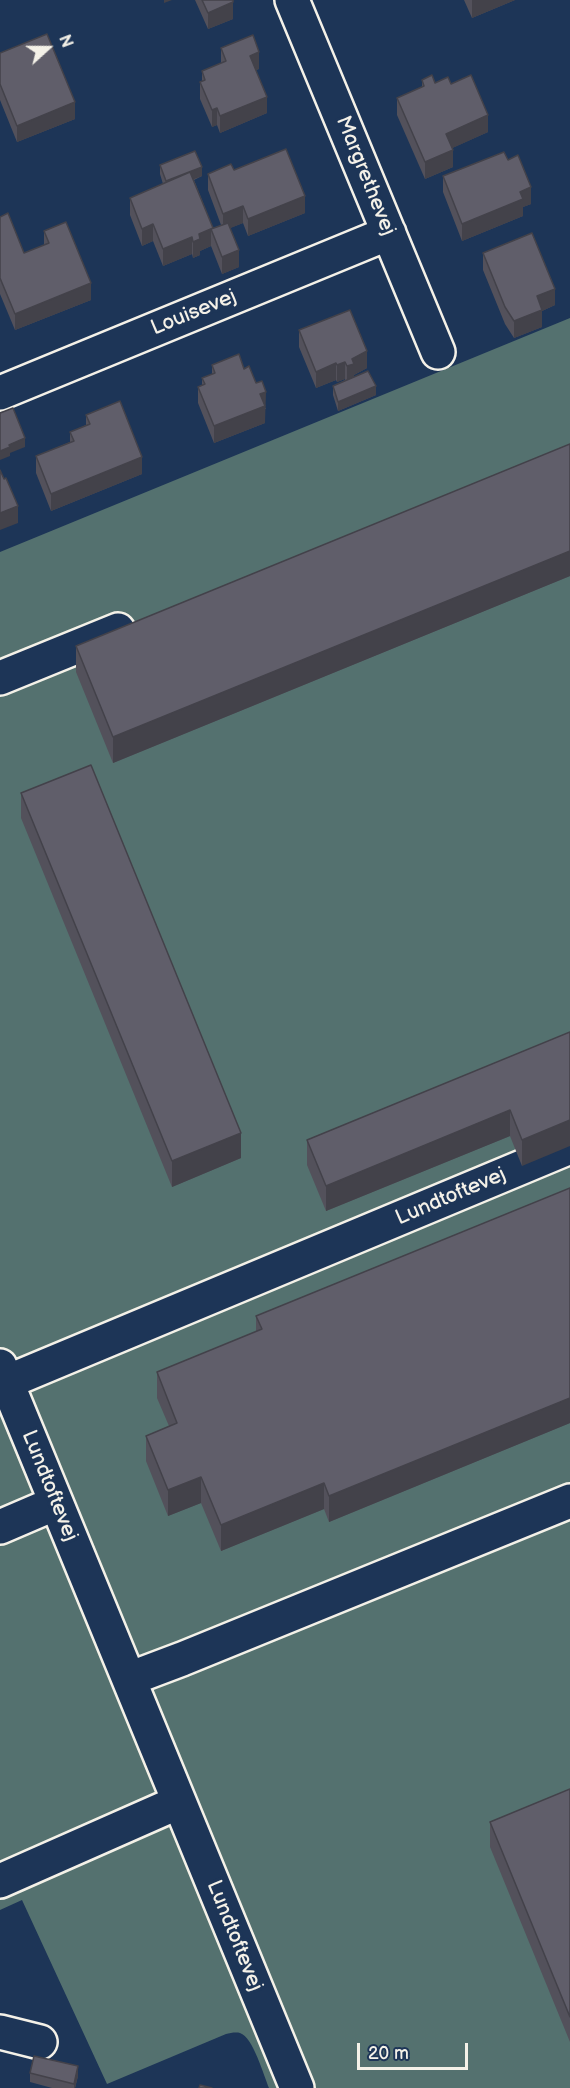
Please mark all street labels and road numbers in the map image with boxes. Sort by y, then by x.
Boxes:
street label: Margrethevej [330,113,400,239]
street label: Louisevej [148,284,240,342]
street label: Lundtoftevej [392,1162,510,1232]
street label: Lundtoftevej [15,1427,83,1545]
street label: Lundtoftevej [200,1877,268,1995]

